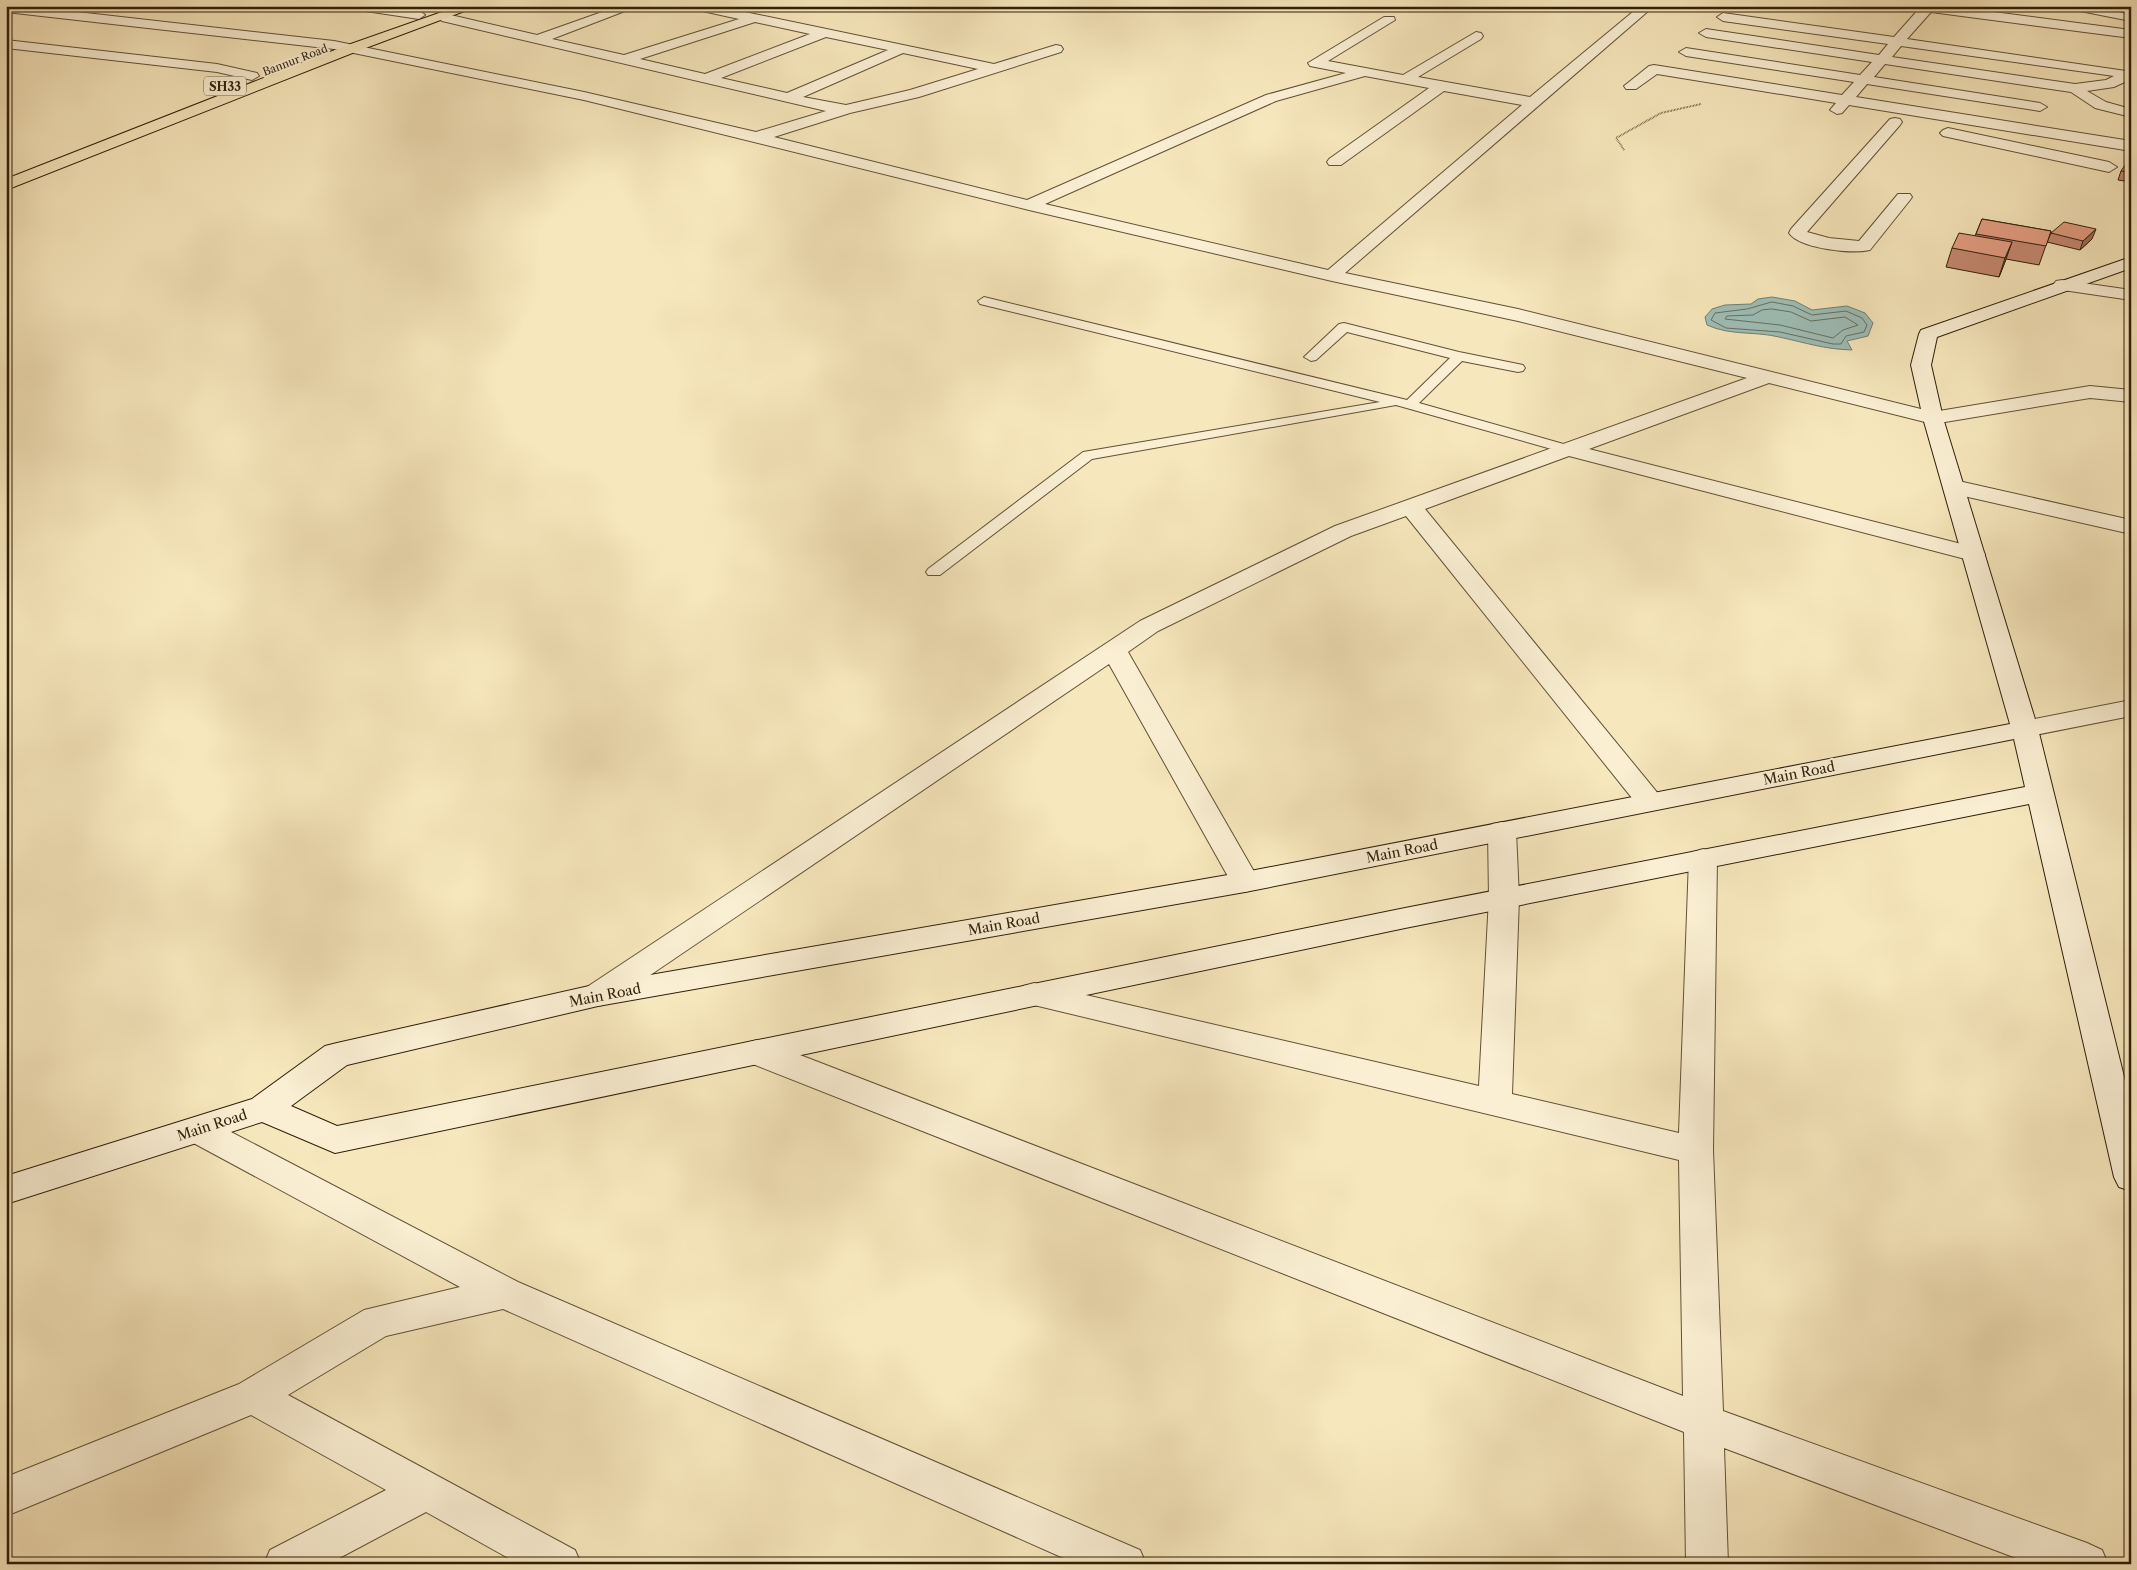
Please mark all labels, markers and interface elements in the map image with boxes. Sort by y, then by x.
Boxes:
street label: Bannur Road [260,41,330,79]
road number: SH33 [204,76,246,95]
street label: Main Road [1762,757,1837,789]
street label: Main Road [1365,835,1440,867]
street label: Main Road [967,909,1042,939]
street label: Main Road [568,979,643,1011]
street label: Main Road [175,1105,250,1145]

